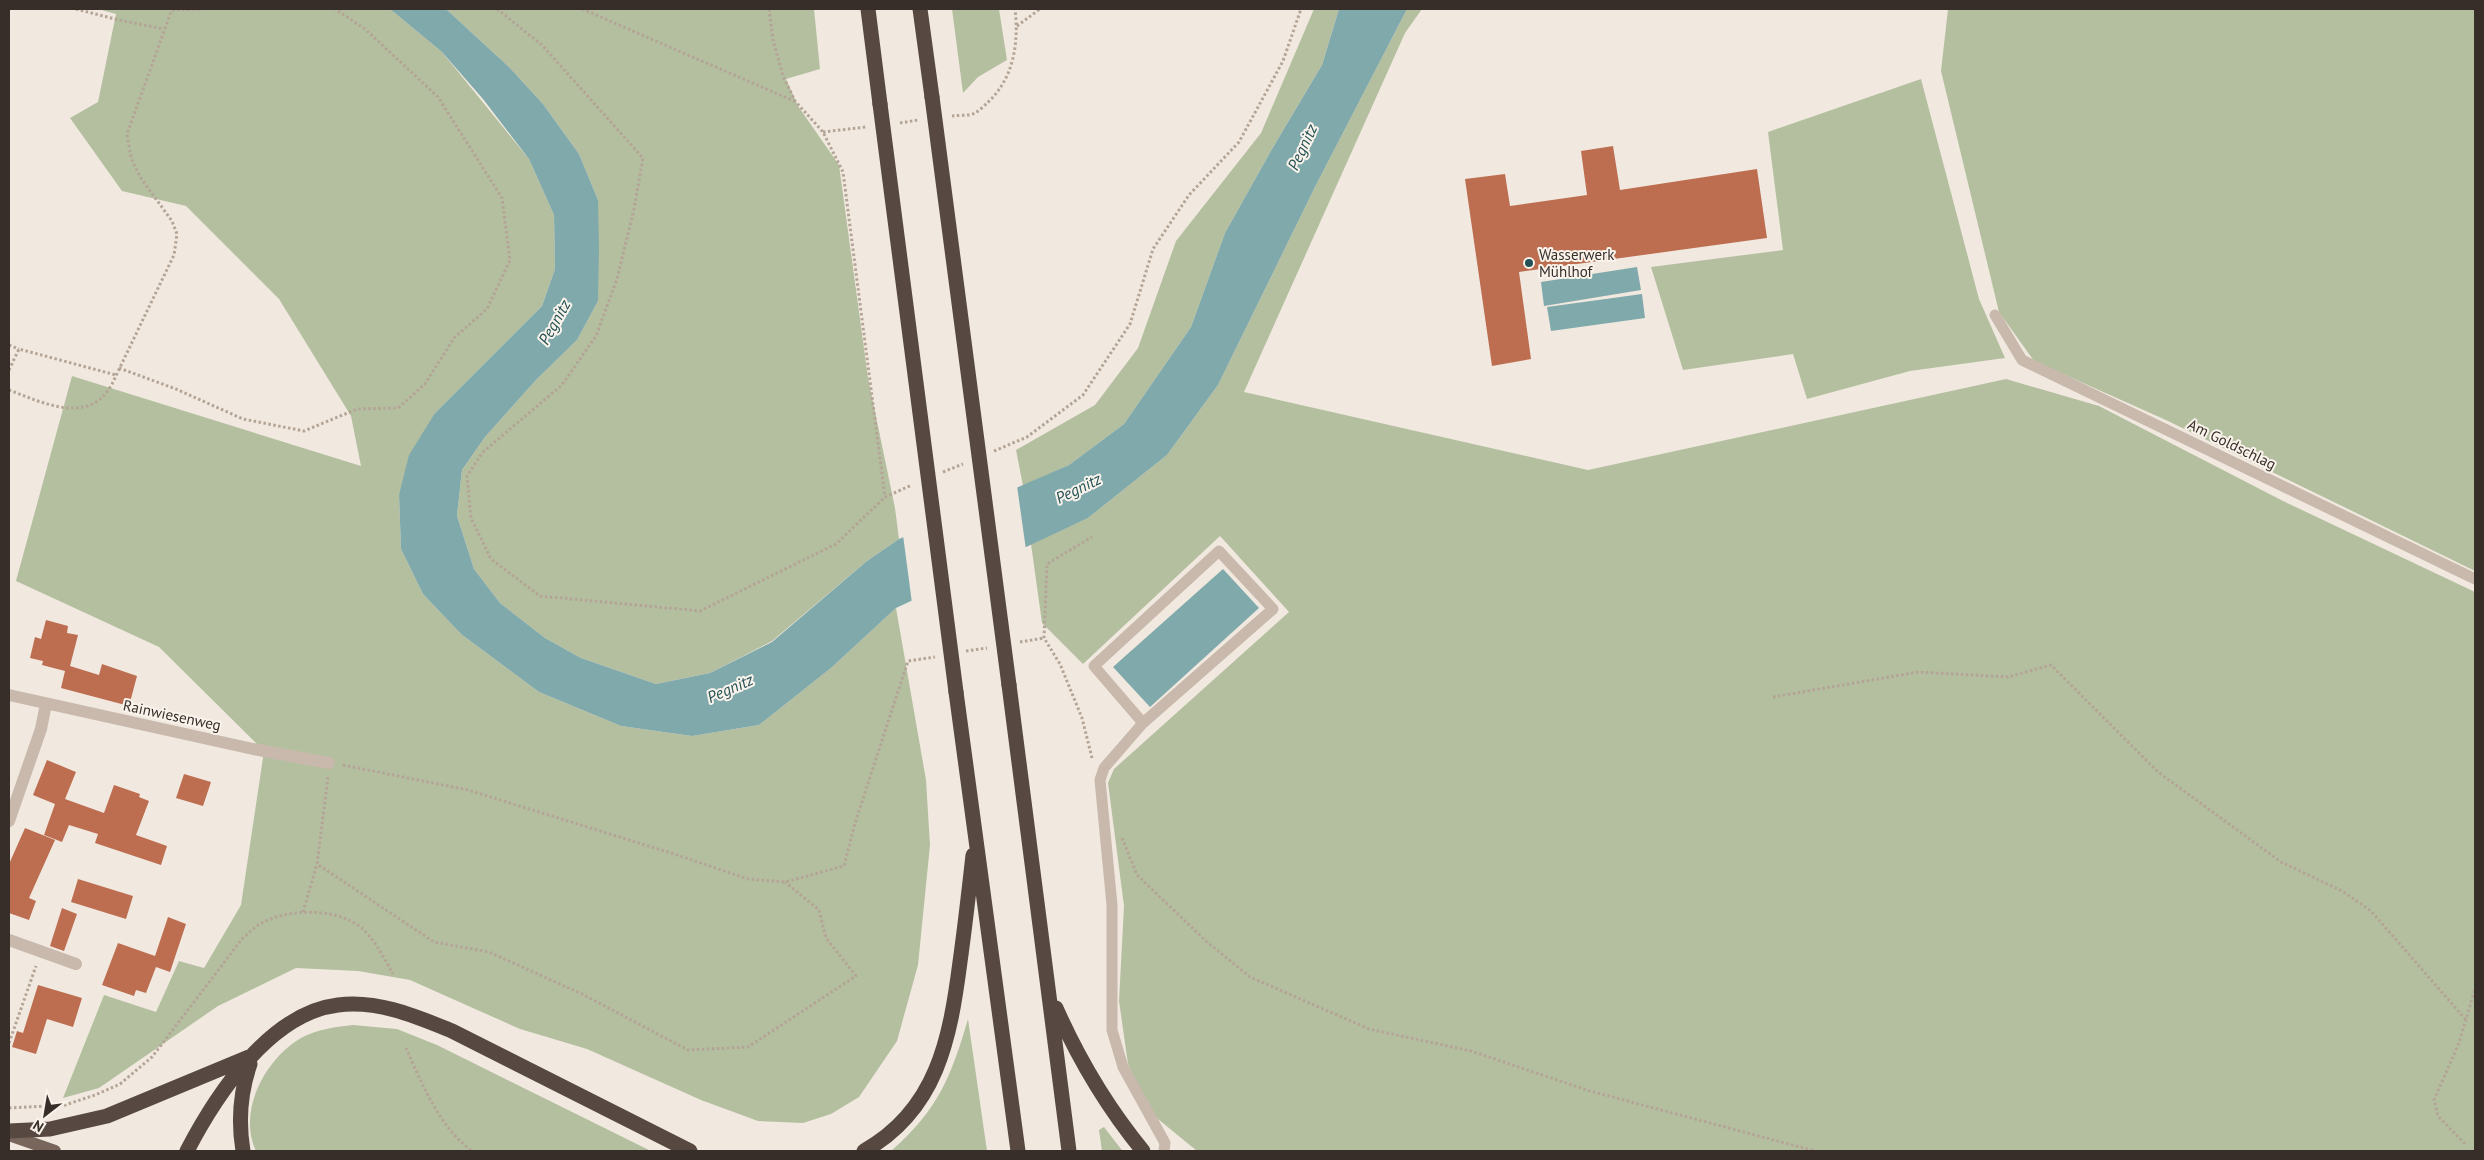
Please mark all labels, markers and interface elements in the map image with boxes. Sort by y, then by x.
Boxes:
water label: Pegnitz [1283,120,1322,173]
place label: Wasserwerk Mühlhof [1539,245,1615,281]
marker: Wasserwerk Mühlhof [1523,257,1535,269]
water label: Pegnitz [534,295,575,348]
street label: Am Goldschlag [2185,414,2279,474]
water label: Pegnitz [1052,468,1105,508]
water label: Pegnitz [704,669,757,707]
street label: Rainwiesenweg [121,695,223,735]
north arrow [20,1090,70,1140]
text: N [30,1116,47,1136]

